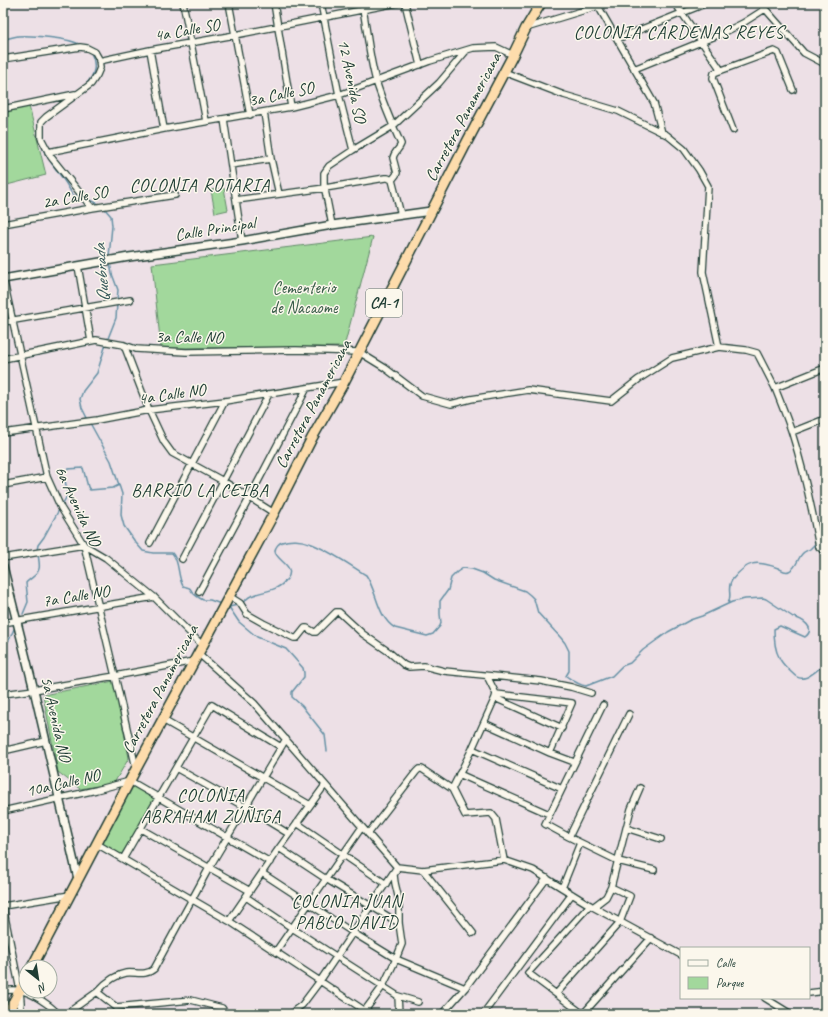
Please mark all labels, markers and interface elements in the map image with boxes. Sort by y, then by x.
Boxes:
street label: 4a Calle SO [153,13,224,46]
district label: COLONIA CÁRDENAS REYES [574,21,787,43]
street label: 12 Avenida SO [333,37,372,127]
street label: Carretera Panamericana [420,48,507,185]
street label: 3a Calle SO [247,76,318,111]
district label: COLONIA ROTARIA [130,174,270,196]
street label: 2a Calle SO [41,180,112,213]
street label: Calle Principal [173,212,260,246]
water label: Quebrada [88,241,114,303]
park label: Cementerio de Nacaome [270,277,339,318]
road number: CA-1 [366,289,402,317]
street label: 3a Calle NO [155,326,225,348]
street label: Carretera Panamericana [270,335,357,472]
street label: 4a Calle NO [137,379,209,409]
street label: 6a Avenida NO [50,462,107,552]
district label: BARRIO LA CEIBA [131,479,269,501]
street label: 7a Calle NO [41,580,113,612]
street label: Carretera Panamericana [117,620,204,757]
street label: 5a Avenida NO [36,675,77,766]
street label: 10a Calle NO [24,764,104,802]
district label: COLONIA ABRAHAM ZÚÑIGA [141,784,281,827]
district label: COLONIA JUAN PABLO DAVID [292,890,405,933]
legend [680,947,810,999]
text: Calle [716,955,736,971]
north arrow [18,959,58,999]
text: Parque [716,975,745,991]
text: N [35,980,49,997]

